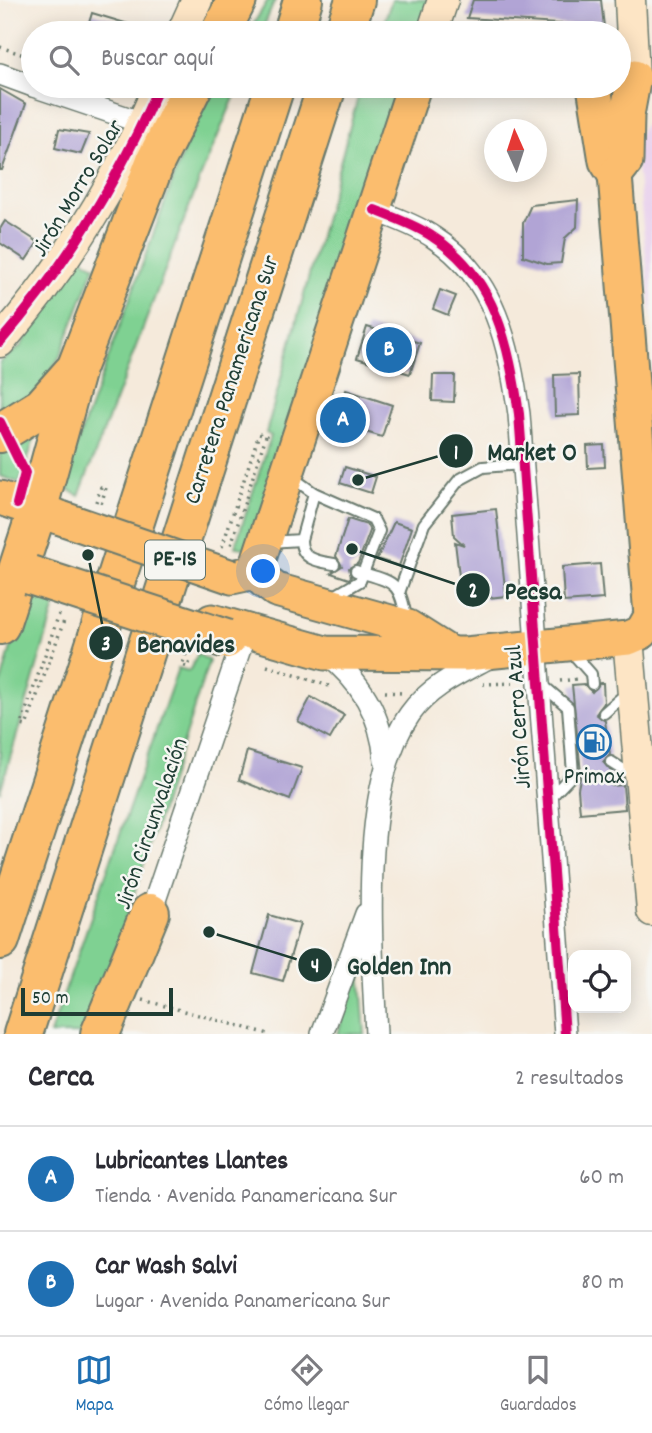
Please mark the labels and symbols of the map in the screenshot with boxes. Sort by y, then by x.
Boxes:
street label: Jirón Morro Solar [24,114,134,264]
north arrow [484,119,547,182]
street label: Carretera Panamericana Sur [177,251,289,509]
pin: B [366,324,412,376]
pin: A [320,394,366,446]
callout: Market O [438,428,591,475]
text: Market O [487,436,577,473]
text: 1 [454,440,458,470]
road number: PE-1S [145,540,205,580]
your location [246,554,280,588]
callout: Pecsa [455,566,575,613]
text: Pecsa [505,575,562,612]
text: 2 [468,578,478,608]
callout: Benavides [88,620,249,667]
text: Benavides [137,628,235,665]
text: 3 [101,631,111,661]
street label: Jirón Cerro Azul [498,644,542,790]
fuel station icon: Primax [575,723,613,761]
street label: Jirón Circunvalación [108,734,198,914]
place label: Primax [564,761,625,795]
callout: Golden Inn [297,941,465,988]
text: Golden Inn [347,950,451,987]
text: 4 [311,953,319,983]
scale bar [21,985,173,1017]

